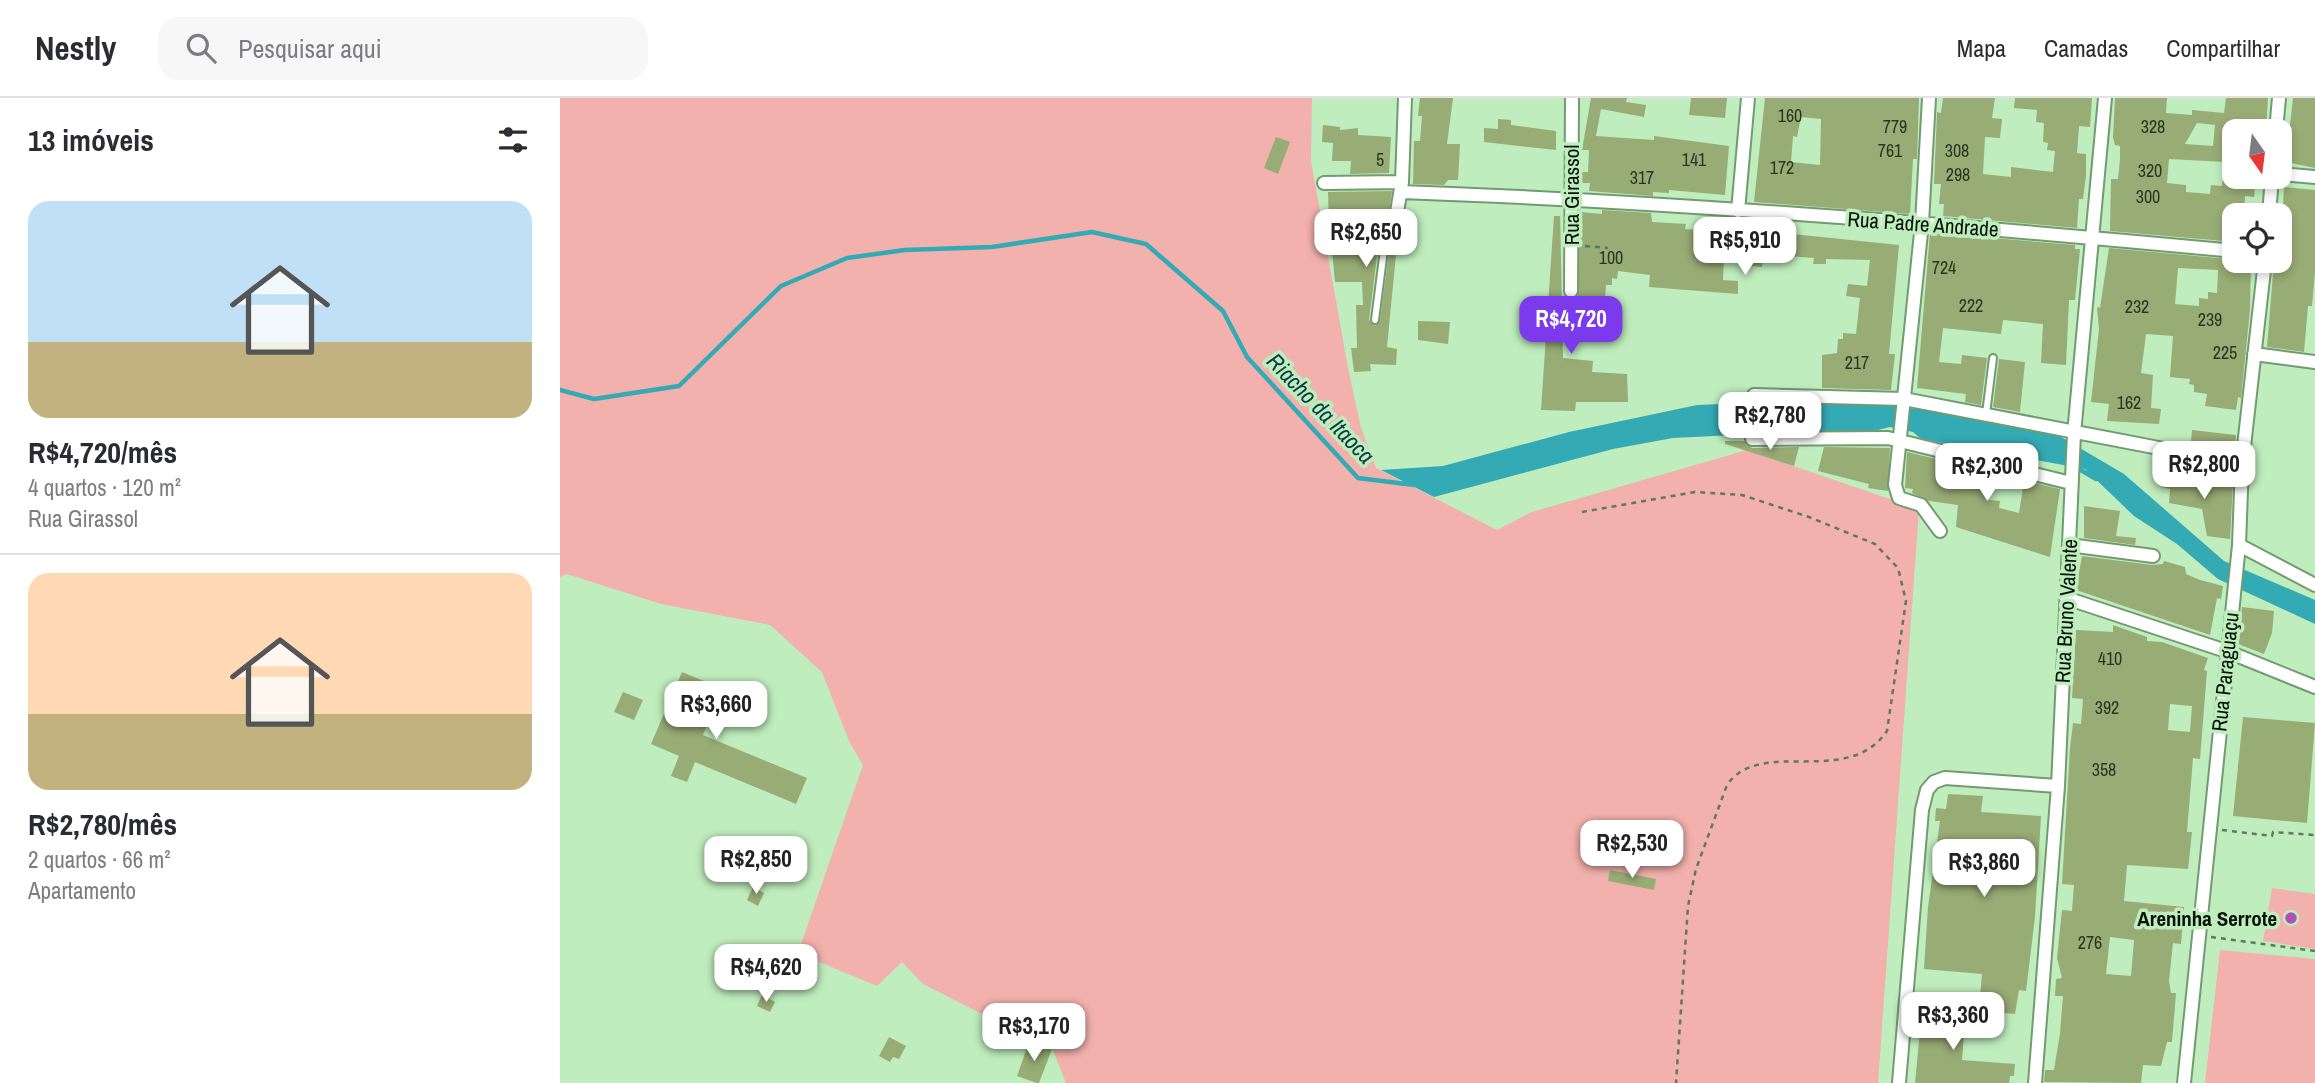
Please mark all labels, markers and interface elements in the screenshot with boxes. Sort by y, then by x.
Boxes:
search box [158,17,648,80]
text: Nestly [35,26,116,70]
icon: search [182,29,220,67]
text: Pesquisar aqui [238,31,382,66]
text: Mapa [1957,32,2006,64]
text: Camadas [2044,32,2128,64]
text: Compartilhar [2166,32,2280,64]
house number: 160 [1778,103,1802,128]
house number: 779 [1883,114,1907,139]
house number: 328 [2141,114,2165,139]
north arrow [2222,119,2292,189]
map controls [2222,119,2292,273]
text: 13 imóveis [28,120,154,160]
icon: filters [494,121,532,159]
house number: 761 [1878,138,1903,163]
house number: 308 [1945,138,1969,163]
street label: Rua Girassol [1557,145,1586,245]
house number: 5 [1376,147,1384,172]
house number: 141 [1682,147,1707,172]
house number: 172 [1770,155,1794,180]
house number: 320 [2138,158,2162,183]
house number: 298 [1946,162,1970,187]
house number: 317 [1630,165,1654,190]
house number: 300 [2136,184,2160,209]
button: locate [2222,203,2292,273]
street label: Rua Padre Andrade [1847,204,1999,244]
pin: R$2,650 [1301,209,1431,269]
text: R$2,650 [1330,216,1402,247]
pin: R$5,910 [1680,218,1810,277]
text: R$5,910 [1709,224,1781,255]
house number: 100 [1599,245,1623,270]
icon: home [217,247,343,373]
house number: 724 [1932,255,1956,280]
house number: 222 [1959,293,1983,318]
house number: 232 [2125,294,2149,319]
pin: R$4,720 [1506,296,1636,356]
text: R$4,720 [1535,303,1607,334]
house number: 239 [2198,307,2222,332]
house number: 225 [2213,340,2237,365]
water label: Riacho da Itaoca [1260,346,1382,470]
house number: 217 [1845,350,1869,375]
house number: 162 [2117,390,2141,415]
pin: R$2,780 [1705,392,1835,452]
text: R$2,780 [1734,399,1806,430]
text: R$4,720/mês [28,432,177,472]
pin: R$2,800 [2139,442,2269,501]
pin: R$2,300 [1922,444,2052,503]
text: R$2,800 [2168,448,2240,479]
text: R$2,300 [1951,450,2023,481]
text: 4 quartos · 120 m² [28,472,181,503]
text: Rua Girassol [28,503,138,534]
street label: Rua Bruno Valente [2048,538,2084,684]
street label: Rua Paraguaçu [2204,611,2246,733]
icon: home [217,619,343,745]
house number: 410 [2098,646,2122,671]
pin: R$3,660 [651,682,781,741]
text: R$3,660 [680,688,752,719]
house number: 392 [2095,695,2119,720]
house number: 358 [2092,757,2116,782]
text: R$2,780/mês [28,804,177,844]
pin: R$2,530 [1567,820,1697,880]
text: R$2,530 [1596,827,1668,858]
pin: R$2,850 [691,836,821,896]
pin: R$3,860 [1919,840,2049,899]
text: R$2,850 [720,843,792,874]
text: 2 quartos · 66 m² [28,844,171,875]
text: R$3,860 [1948,846,2020,877]
text: Apartamento [28,875,136,906]
place label: Areninha Serrote [2137,904,2277,933]
marker: Areninha Serrote [2283,910,2299,926]
house number: 276 [2078,930,2102,955]
pin: R$4,620 [701,944,831,1004]
text: R$4,620 [730,951,802,982]
pin: R$3,360 [1888,992,2018,1052]
text: R$3,360 [1917,999,1989,1030]
pin: R$3,170 [969,1004,1099,1063]
text: R$3,170 [998,1010,1070,1041]

